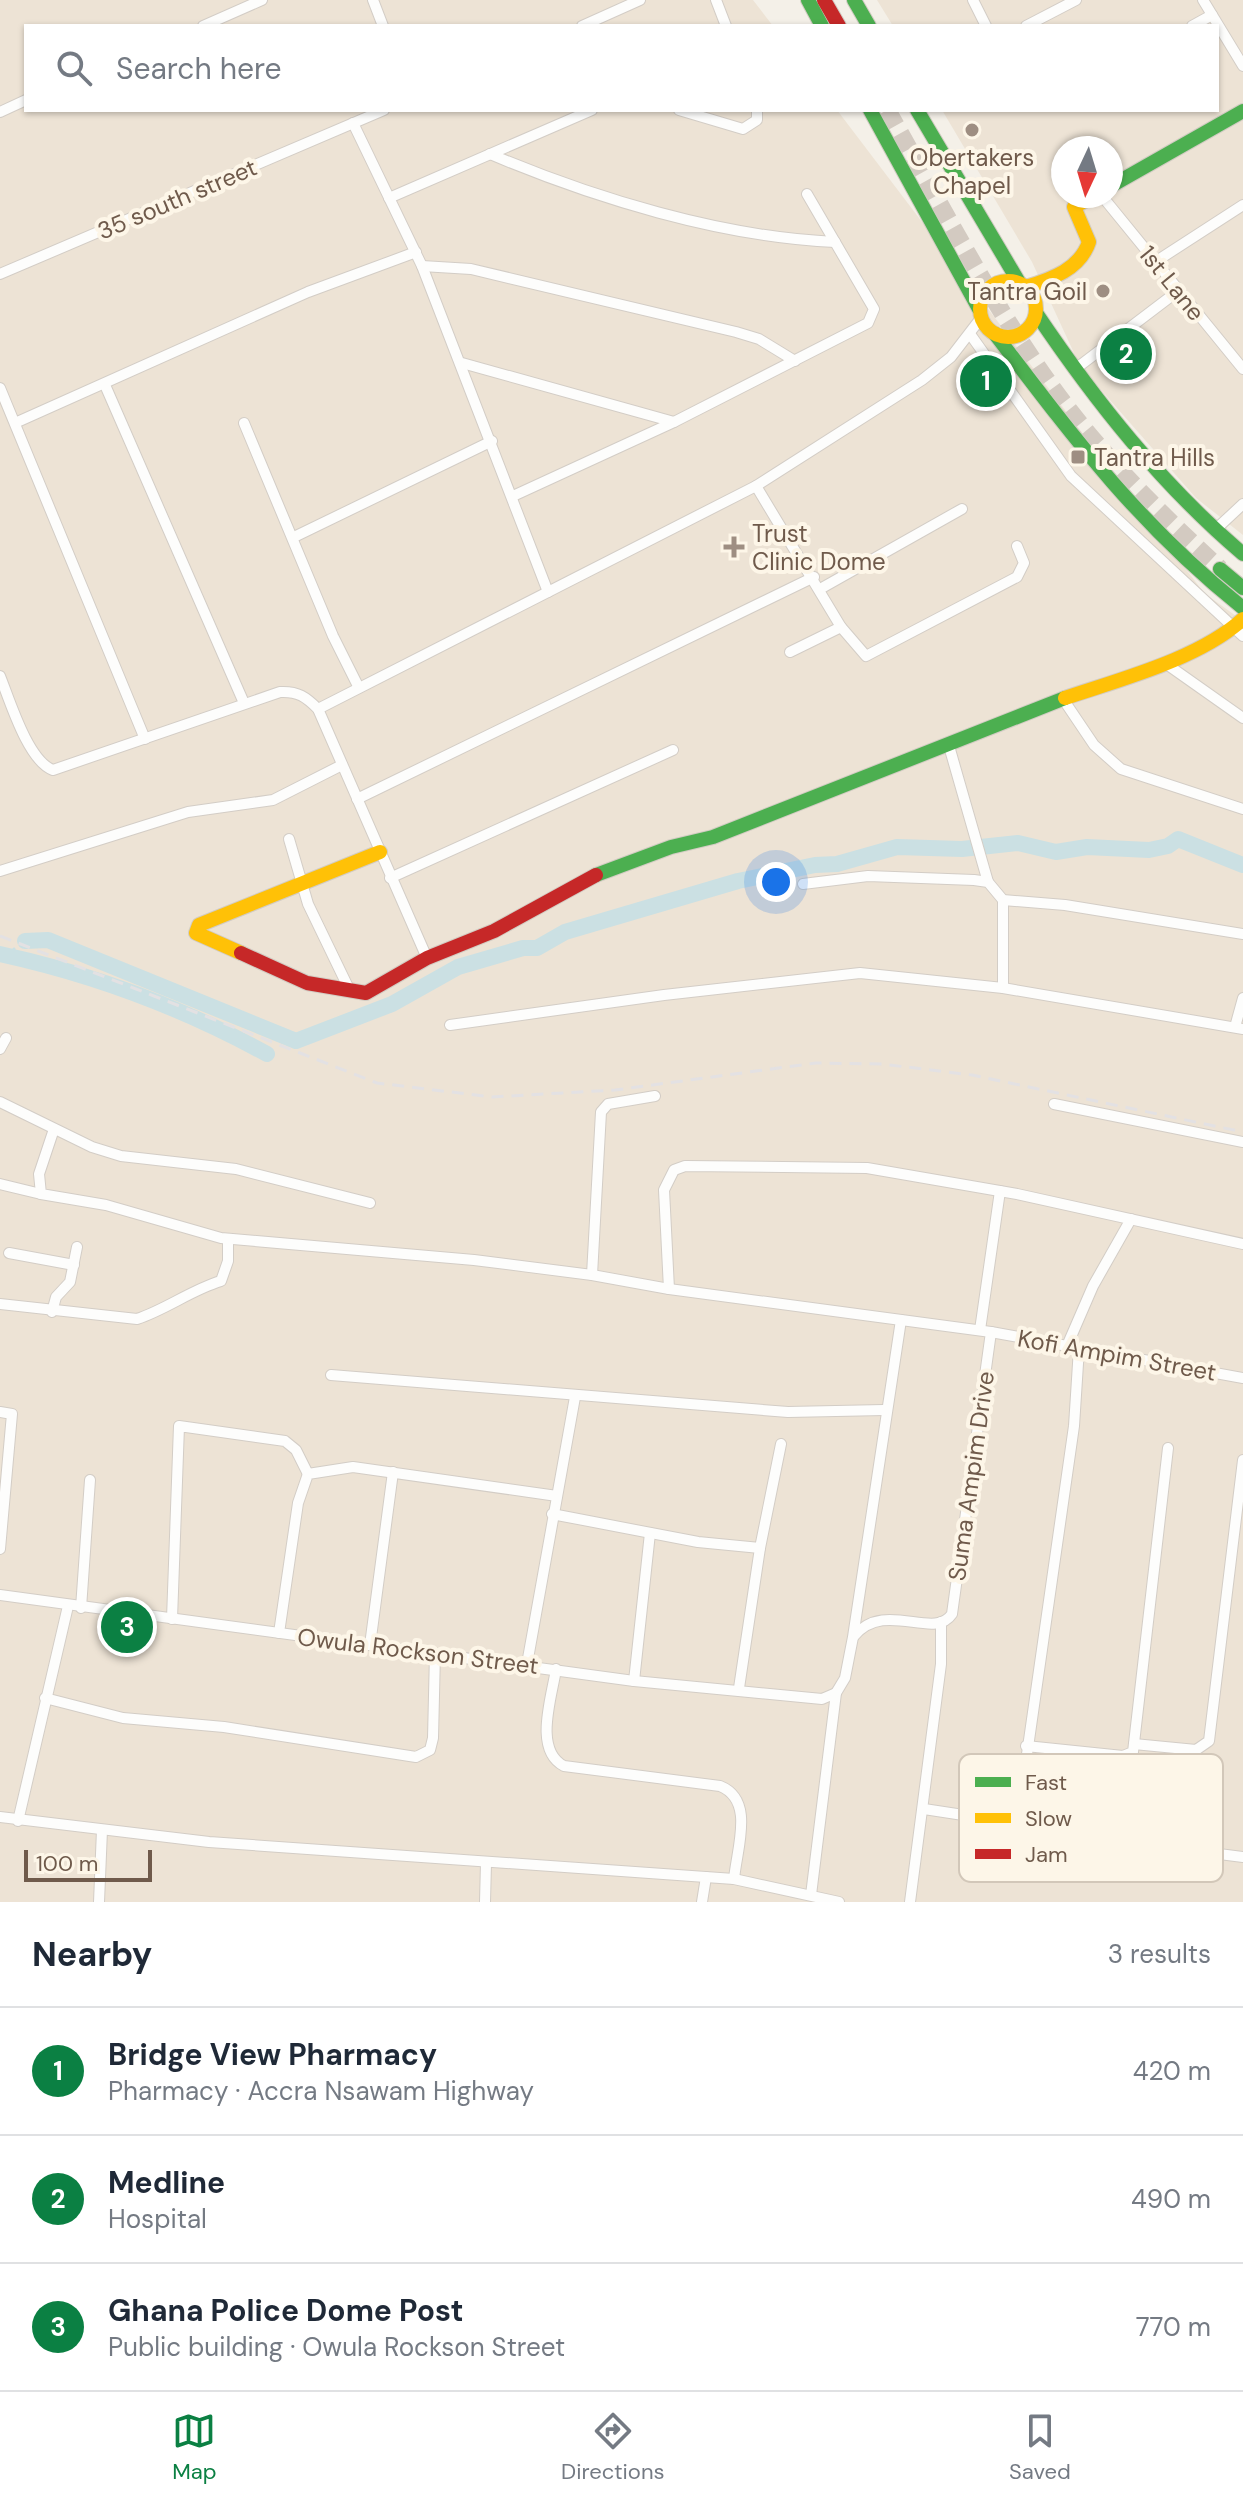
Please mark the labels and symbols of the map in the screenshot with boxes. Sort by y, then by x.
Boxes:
marker: Obertakers Chapel [963,121,981,139]
north arrow [1051,136,1123,208]
place label: Obertakers Chapel [910,142,1034,201]
street label: 35 south street [92,151,262,247]
street label: 1st Lane [1132,239,1212,327]
place label: Tantra Goil [967,276,1087,307]
marker: Tantra Goil [1094,282,1112,300]
pin: 2 [1100,324,1152,384]
pin: 1 [960,351,1012,411]
place label: Tantra Hills [1094,442,1215,473]
marker: Tantra Hills [1069,448,1087,466]
place label: Trust Clinic Dome [752,518,886,577]
marker: Trust Clinic Dome [723,536,745,558]
your location [756,862,796,902]
street label: Kofi Ampim Street [1015,1322,1219,1388]
street label: Suma Ampim Drive [941,1369,1001,1583]
pin: 3 [101,1597,153,1657]
street label: Owula Rockson Street [296,1621,540,1681]
legend [959,1754,1223,1882]
text: Fast [1025,1768,1067,1797]
text: Slow [1025,1804,1072,1833]
text: Jam [1025,1840,1068,1869]
scale bar [24,1846,152,1882]

